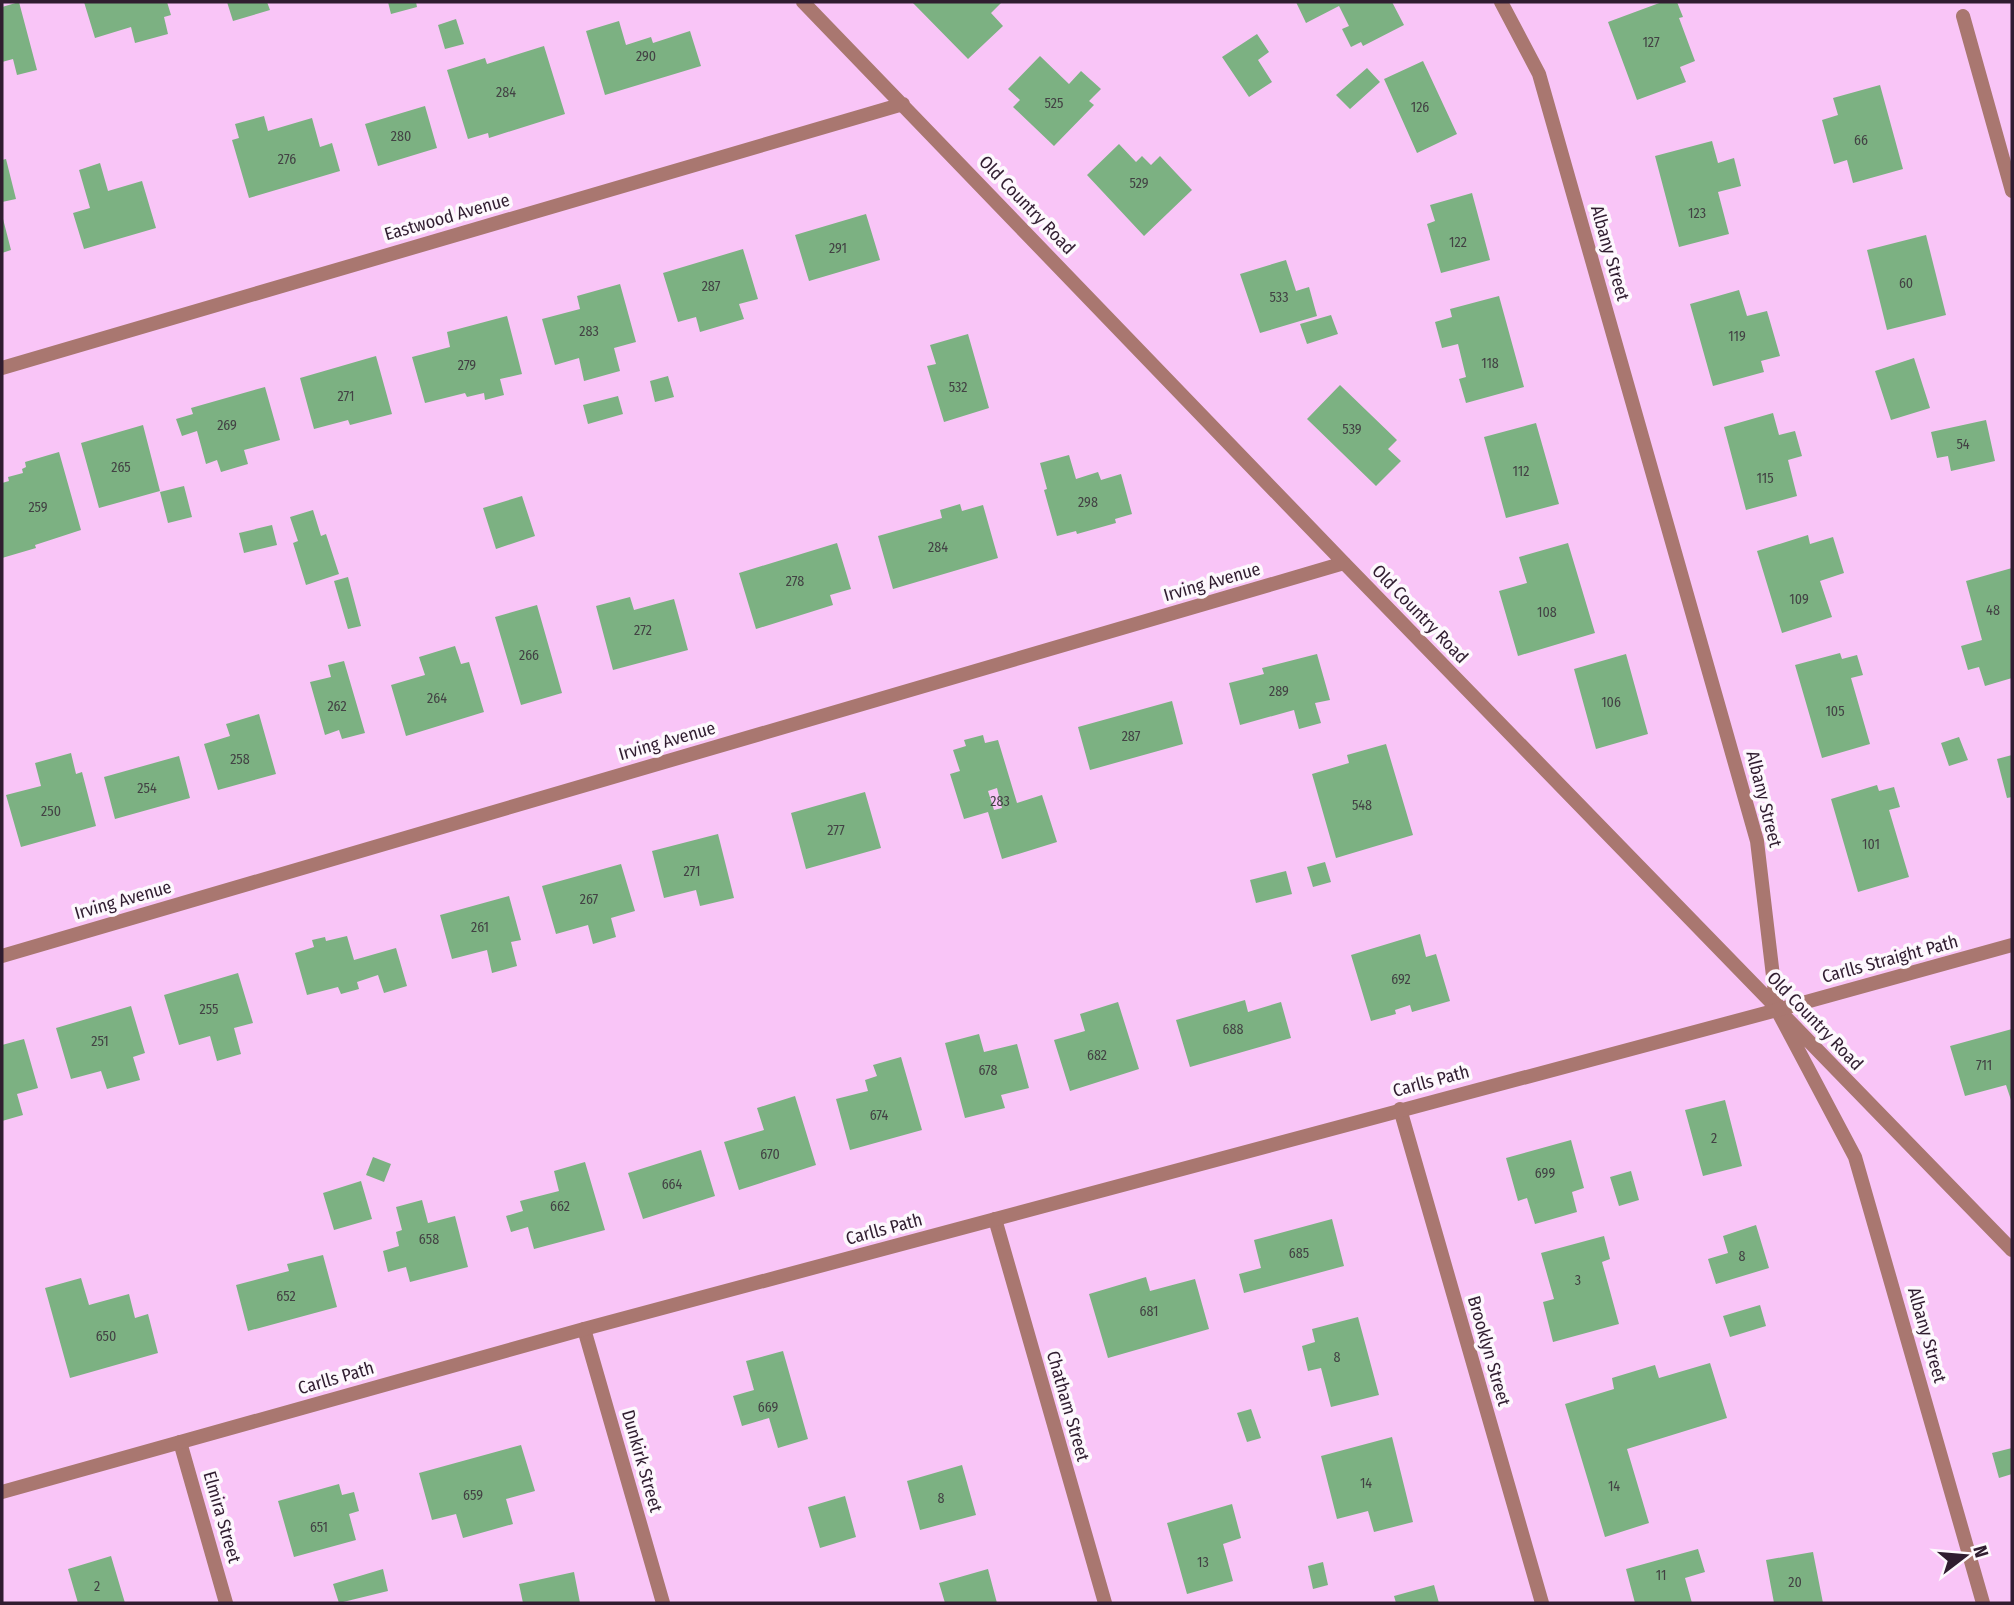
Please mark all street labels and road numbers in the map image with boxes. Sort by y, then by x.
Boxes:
street label: Old Country Road [974,151,1080,259]
street label: Eastwood Avenue [382,189,512,245]
street label: Albany Street [1586,203,1634,303]
street label: Irving Avenue [1161,558,1263,606]
street label: Old Country Road [1367,560,1473,668]
street label: Irving Avenue [616,717,718,765]
street label: Albany Street [1741,749,1787,849]
street label: Irving Avenue [72,876,174,924]
street label: Carlls Straight Path [1819,930,1961,988]
street label: Old Country Road [1762,967,1868,1075]
street label: Carlls Path [1390,1060,1472,1102]
street label: Carlls Path [843,1208,925,1250]
street label: Albany Street [1903,1285,1951,1385]
street label: Brooklyn Street [1463,1293,1515,1409]
street label: Chatham Street [1042,1348,1094,1464]
street label: Carlls Path [295,1357,377,1399]
street label: Dunkirk Street [617,1407,667,1515]
street label: Elmira Street [198,1469,246,1566]

